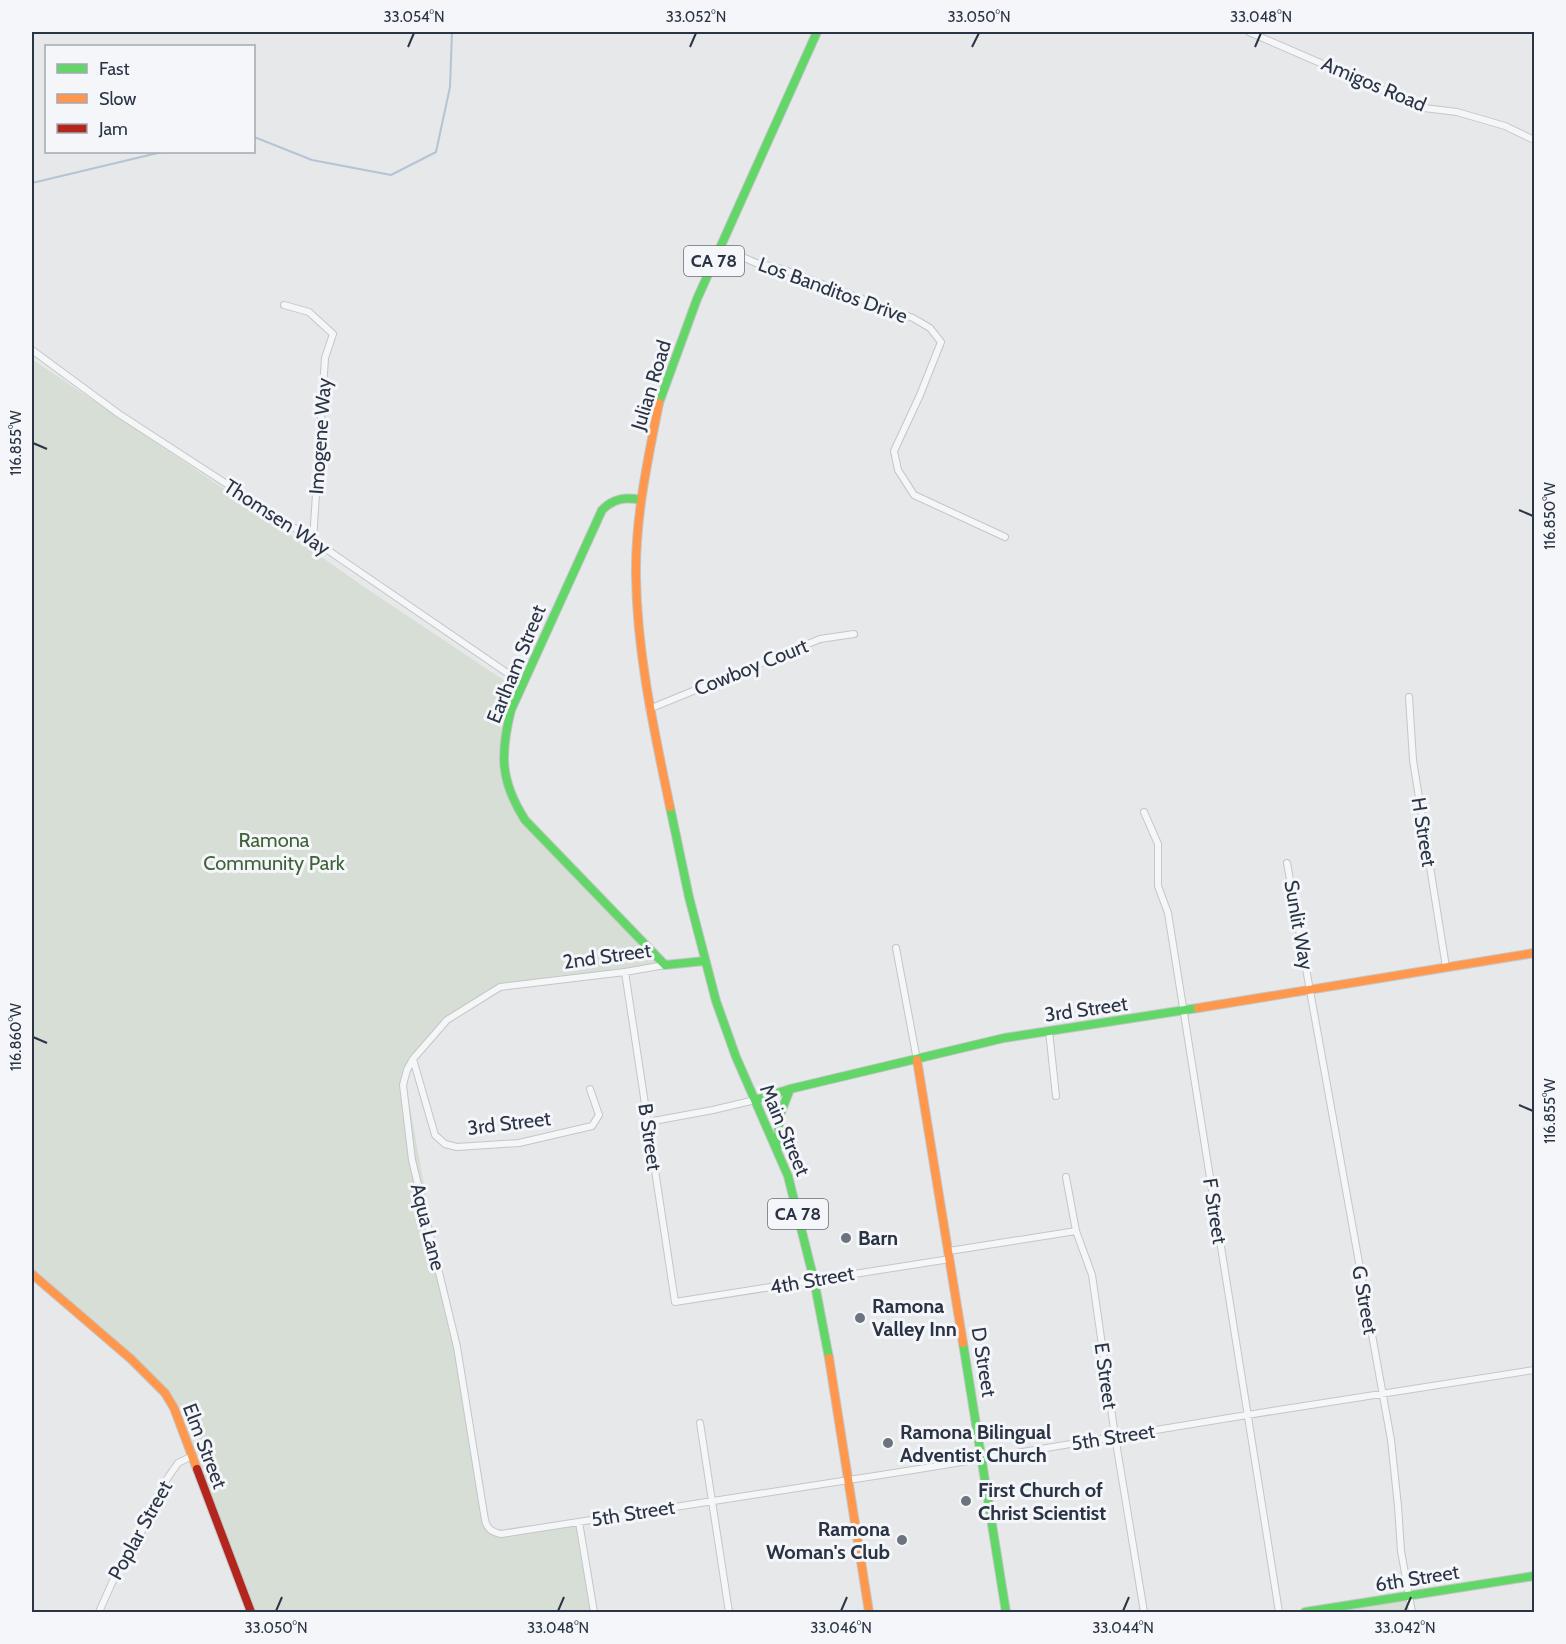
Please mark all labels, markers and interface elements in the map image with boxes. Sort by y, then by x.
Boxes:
text: 33.054°N [383,8,445,26]
text: 33.052°N [666,8,726,26]
text: 33.050°N [947,8,1011,26]
text: 33.048°N [1230,8,1292,26]
legend [45,45,255,153]
street label: Amigos Road [1318,51,1430,117]
text: Fast [99,58,130,80]
text: Slow [99,88,136,110]
text: Jam [98,118,128,140]
road number: CA 78 [684,246,744,276]
street label: Los Banditos Drive [755,252,911,328]
street label: Julian Road [626,337,676,434]
street label: Imogene Way [304,377,336,495]
text: 116.855°W [7,410,25,476]
street label: Thomsen Way [219,474,335,560]
text: 116.850°W [1541,481,1559,550]
street label: Earlham Street [481,601,551,727]
street label: Cowboy Court [691,633,812,701]
street label: H Street [1407,796,1441,869]
park label: Ramona Community Park [203,828,345,875]
street label: Sunlit Way [1279,878,1319,972]
street label: 2nd Street [561,938,653,974]
street label: 3rd Street [1043,991,1129,1027]
text: 116.860°W [7,1002,25,1071]
text: 116.855°W [1541,1078,1559,1144]
street label: Main Street [755,1081,815,1180]
street label: B Street [633,1102,667,1173]
street label: 3rd Street [466,1106,552,1140]
street label: F Street [1198,1176,1232,1246]
street label: Aqua Lane [406,1181,450,1273]
road number: CA 78 [768,1199,828,1229]
place label: Barn [858,1226,898,1250]
marker: Barn [839,1231,853,1245]
street label: 4th Street [768,1261,856,1299]
street label: G Street [1347,1264,1383,1336]
place label: Ramona Valley Inn [872,1294,957,1341]
marker: Ramona Valley Inn [853,1311,867,1325]
street label: D Street [967,1325,1001,1399]
street label: E Street [1089,1341,1123,1411]
street label: Elm Street [178,1400,232,1492]
street label: 5th Street [1069,1419,1157,1455]
place label: Ramona Bilingual Adventist Church [900,1420,1051,1467]
marker: Ramona Bilingual Adventist Church [881,1436,895,1450]
street label: Poplar Street [103,1476,177,1584]
place label: First Church of Christ Scientist [978,1478,1106,1525]
marker: First Church of Christ Scientist [959,1494,973,1508]
street label: 5th Street [589,1495,677,1531]
place label: Ramona Woman's Club [766,1517,890,1564]
marker: Ramona Woman's Club [895,1533,909,1547]
street label: 6th Street [1373,1559,1461,1596]
text: 33.050°N [244,1619,308,1637]
text: 33.048°N [527,1619,589,1637]
text: 33.046°N [810,1619,872,1637]
text: 33.044°N [1092,1619,1154,1637]
text: 33.042°N [1374,1619,1436,1637]

